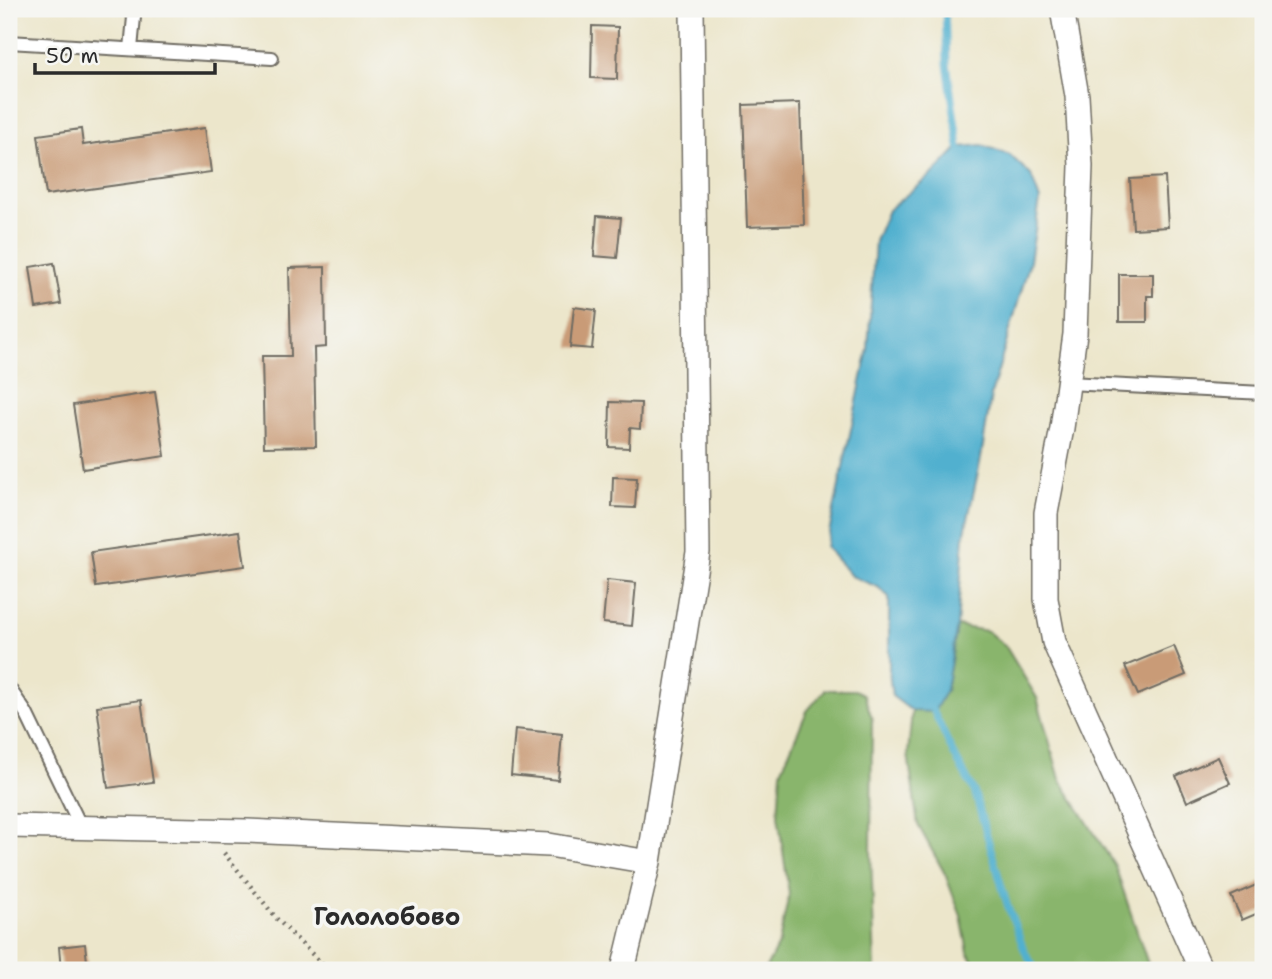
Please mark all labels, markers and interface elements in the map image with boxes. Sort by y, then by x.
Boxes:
scale bar [35,32,215,76]
text: 50 m [46,42,99,70]
district label: Гололобово [314,901,460,933]

